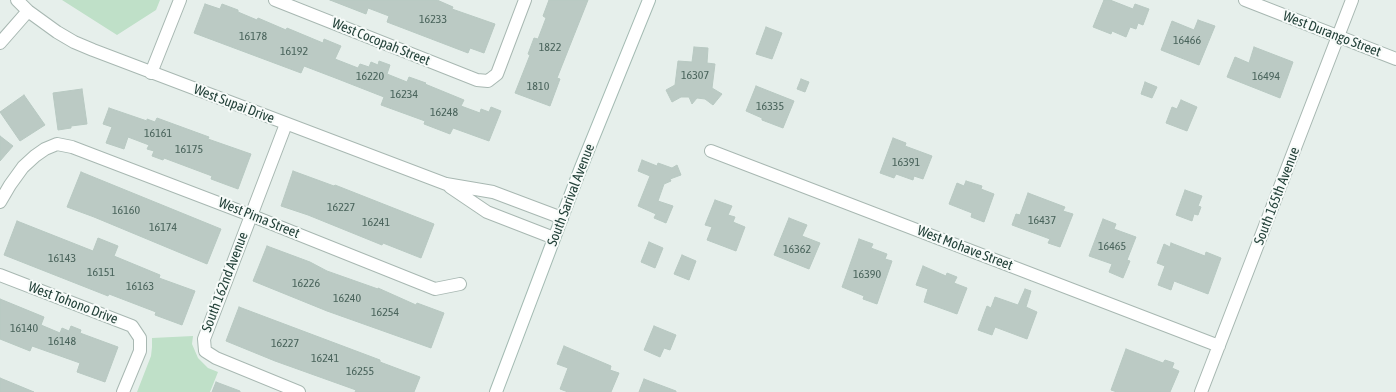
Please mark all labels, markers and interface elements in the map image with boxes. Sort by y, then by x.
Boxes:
street label: West Durango Street [1281,8,1383,60]
house number: 16233 [419,12,447,26]
street label: West Cocopah Street [330,15,432,69]
house number: 16178 [239,29,267,43]
house number: 16466 [1173,33,1201,47]
house number: 1822 [539,40,561,54]
house number: 16192 [280,44,308,58]
house number: 16307 [681,68,709,82]
house number: 16220 [356,69,384,83]
house number: 16494 [1252,69,1280,83]
house number: 1810 [527,79,549,93]
street label: West Supai Drive [191,81,277,127]
house number: 16234 [390,87,418,101]
house number: 16335 [756,99,784,113]
house number: 16248 [430,105,458,119]
house number: 16161 [144,126,172,140]
street label: South Sarival Avenue [544,141,598,249]
house number: 16175 [175,142,203,156]
street label: South 165th Avenue [1251,145,1303,247]
house number: 16391 [892,155,920,169]
street label: West Pima Street [216,194,302,242]
house number: 16227 [327,200,355,214]
house number: 16160 [112,203,140,217]
house number: 16437 [1028,213,1056,227]
house number: 16241 [362,215,390,229]
house number: 16174 [149,220,177,234]
street label: West Mohave Street [915,222,1015,274]
street label: South 162nd Avenue [198,230,252,334]
house number: 16465 [1098,239,1126,253]
house number: 16362 [783,242,811,256]
house number: 16143 [48,251,76,265]
house number: 16151 [87,265,115,279]
house number: 16390 [853,267,881,281]
house number: 16226 [292,276,320,290]
street label: West Tohono Drive [26,278,120,328]
house number: 16163 [126,279,154,293]
house number: 16240 [333,291,361,305]
house number: 16254 [371,305,399,319]
house number: 16140 [10,321,38,335]
house number: 16148 [48,334,76,348]
house number: 16227 [271,336,299,350]
house number: 16241 [311,351,339,365]
house number: 16255 [346,364,374,378]

